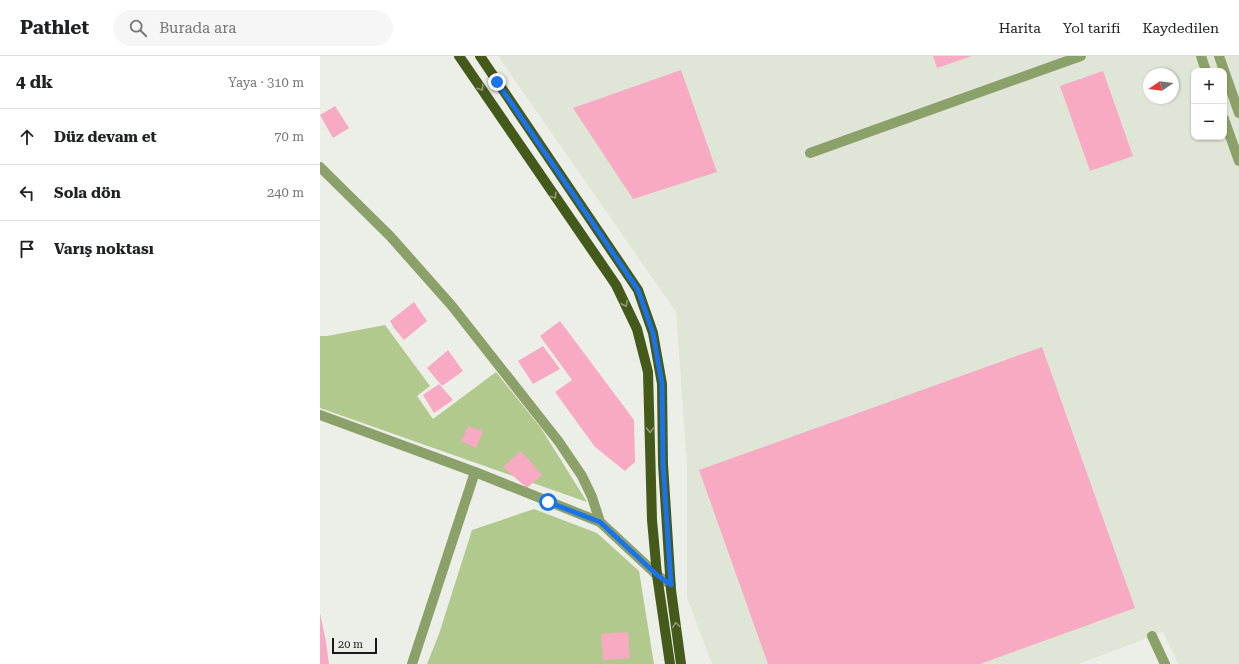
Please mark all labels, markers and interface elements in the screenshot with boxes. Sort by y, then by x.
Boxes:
search box [113,10,393,46]
text: Pathlet [20,16,89,39]
icon: search [127,17,149,39]
text: Burada ara [159,19,236,37]
text: Harita [999,20,1041,36]
text: Yol tarifi [1063,20,1121,36]
text: Kaydedilen [1143,20,1219,36]
north arrow [1143,68,1179,104]
map controls [1191,68,1227,140]
button: + [1191,68,1227,104]
text: 4 dk [16,72,53,92]
route end [488,73,506,91]
text: Yaya · 310 m [228,75,304,90]
one-way arrow [476,84,484,91]
button: − [1191,104,1227,140]
icon: ahead [16,126,38,148]
text: Düz devam et [54,128,157,146]
text: 70 m [274,129,304,144]
icon: left [16,182,38,204]
text: Sola dön [54,184,121,202]
text: 240 m [267,185,304,200]
one-way arrow [549,191,556,198]
icon: arrive [16,238,38,260]
text: Varış noktası [54,240,154,258]
one-way arrow [620,300,628,308]
one-way arrow [646,427,654,433]
route start [539,493,557,511]
one-way arrow [672,622,681,628]
scale bar [332,636,377,655]
text: 20 m [338,638,363,651]

